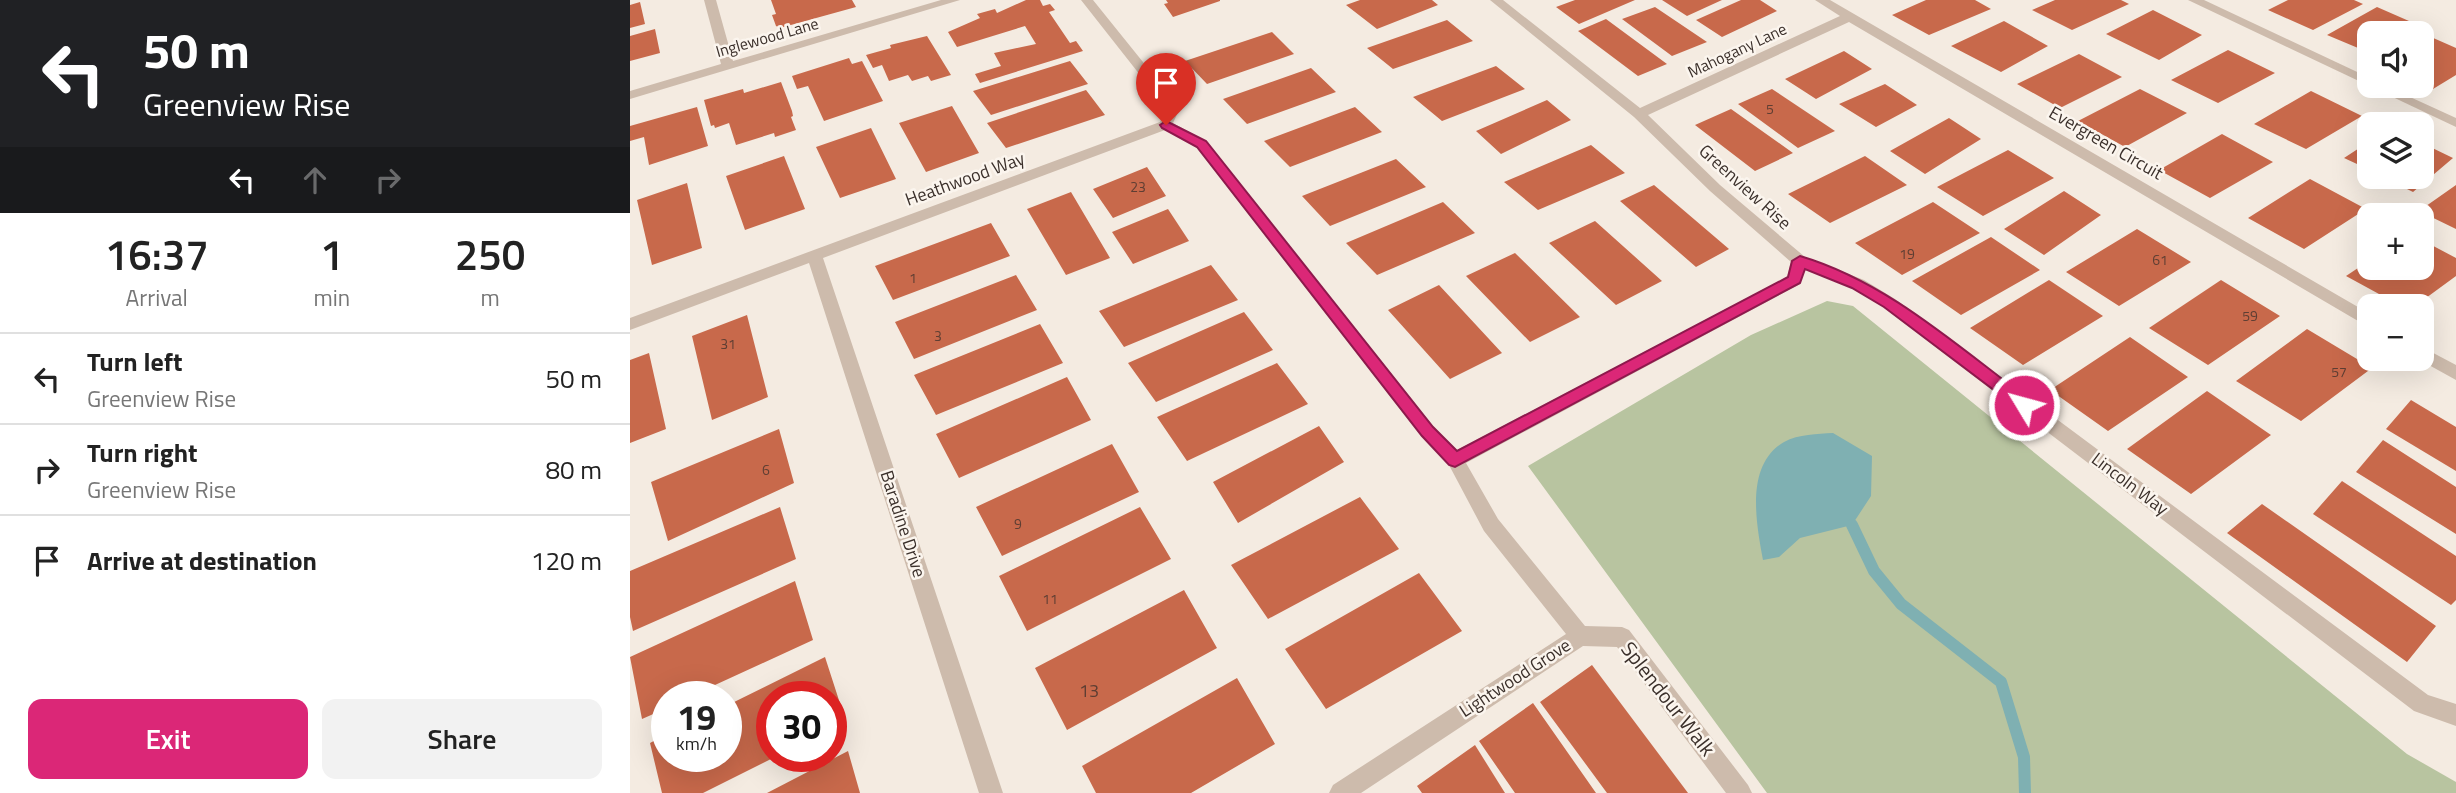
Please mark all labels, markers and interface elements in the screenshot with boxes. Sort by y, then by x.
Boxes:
street label: Inglewood Lane [713,11,821,63]
text: 50 m [143,12,250,87]
street label: Mahogany Lane [1684,17,1790,83]
map controls [2357,21,2434,371]
button: sound [2357,21,2434,98]
icon: left [28,28,119,119]
pin [1136,53,1196,125]
icon: arrive [1147,64,1185,102]
text: Greenview Rise [143,80,350,128]
house number: 5 [1766,98,1774,119]
street label: Evergreen Circuit [2044,99,2169,187]
button: layers [2357,112,2434,189]
street label: Greenview Rise [1693,138,1798,236]
street label: Heathwood Way [901,144,1029,213]
icon: left [223,161,261,199]
icon: ahead [296,161,334,199]
icon: right [369,161,407,199]
house number: 23 [1130,176,1146,197]
button: + [2357,203,2434,280]
text: 16:37 [105,222,209,286]
text: 1 [320,222,344,286]
text: 250 [455,222,525,286]
house number: 19 [1899,243,1915,264]
house number: 61 [2152,249,2168,270]
house number: 1 [909,267,917,288]
text: Arrival [126,280,188,315]
text: min [313,280,350,315]
text: m [480,280,500,315]
button: − [2357,294,2434,371]
house number: 59 [2242,305,2258,326]
house number: 3 [934,325,942,346]
house number: 31 [720,333,736,354]
text: Turn left [87,342,182,381]
text: 50 m [545,359,602,398]
icon: left [28,360,66,398]
house number: 57 [2331,361,2347,382]
position arrow [1987,368,2061,442]
text: Greenview Rise [87,381,236,416]
text: Turn right [87,433,198,472]
street label: Lincoln Way [2086,446,2175,522]
text: 80 m [545,450,602,489]
icon: right [28,451,66,489]
house number: 6 [762,459,770,480]
street label: Baradine Drive [874,467,933,581]
text: Greenview Rise [87,472,236,507]
house number: 9 [1014,513,1022,534]
text: Arrive at destination [87,541,317,580]
text: 120 m [531,541,602,580]
icon: arrive [28,542,66,580]
house number: 11 [1042,588,1058,609]
street label: Lightwood Grove [1454,631,1576,724]
street label: Splendour Walk [1614,634,1724,763]
house number: 13 [1079,677,1099,704]
speed limit sign: 30 [756,681,847,772]
text: 19 [677,690,716,744]
button: Exit [28,699,308,779]
button: Share [322,699,602,779]
text: km/h [676,730,717,757]

